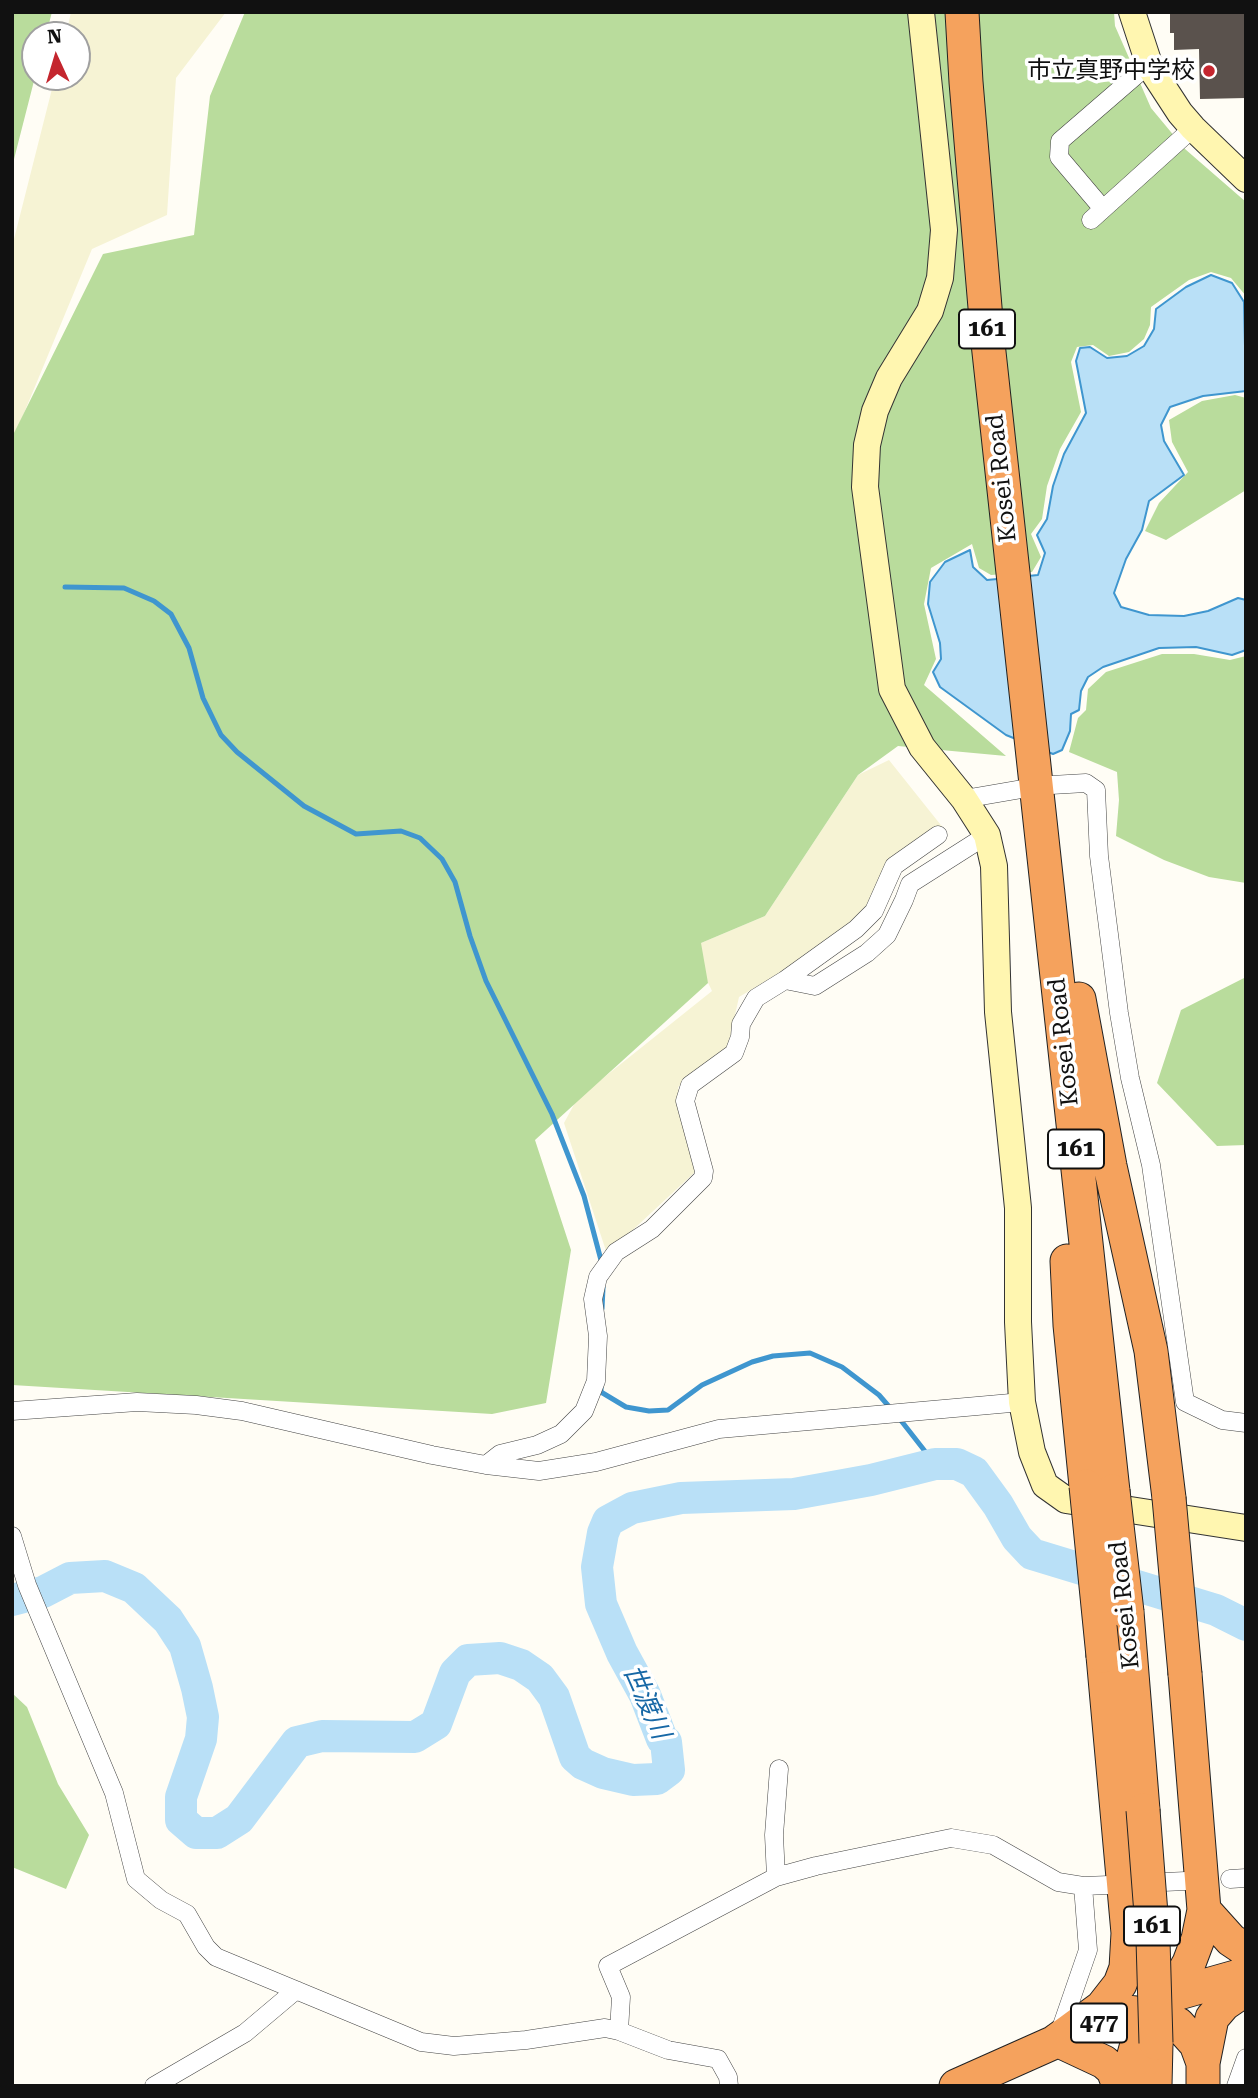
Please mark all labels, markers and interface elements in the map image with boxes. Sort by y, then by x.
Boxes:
north arrow [21,21,91,91]
text: N [47,25,63,49]
place label: 市立真野中学校 [1027,57,1195,85]
marker: 市立真野中学校 [1201,63,1217,79]
road number: 161 [959,310,1015,348]
street label: Kosei Road [981,412,1023,544]
street label: Kosei Road [1043,976,1085,1108]
road number: 161 [1048,1130,1104,1168]
street label: Kosei Road [1104,1539,1146,1671]
water label: 世渡川 [616,1660,676,1744]
road number: 161 [1124,1907,1180,1946]
road number: 477 [1071,2004,1127,2042]

